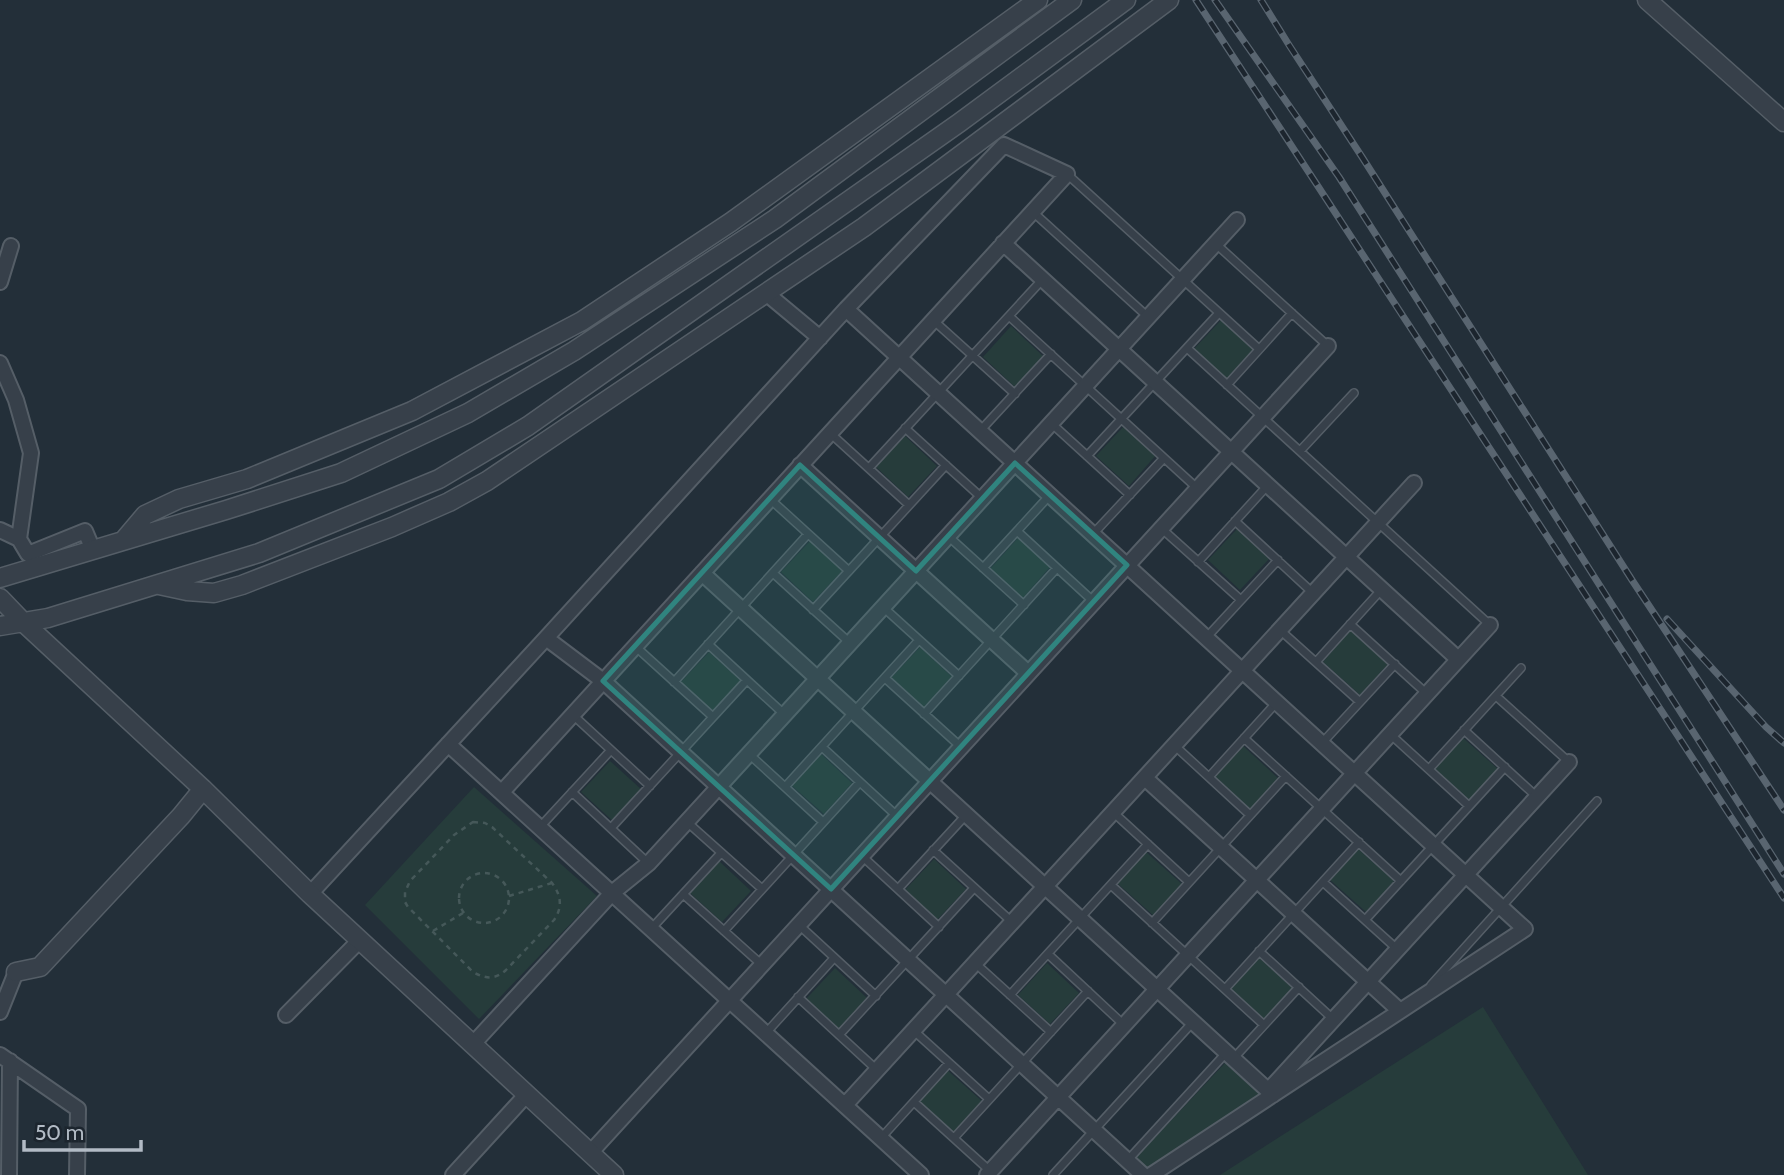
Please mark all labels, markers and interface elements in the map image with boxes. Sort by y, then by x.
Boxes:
scale bar [24,1108,142,1152]
text: 50 m [35,1120,84,1145]

